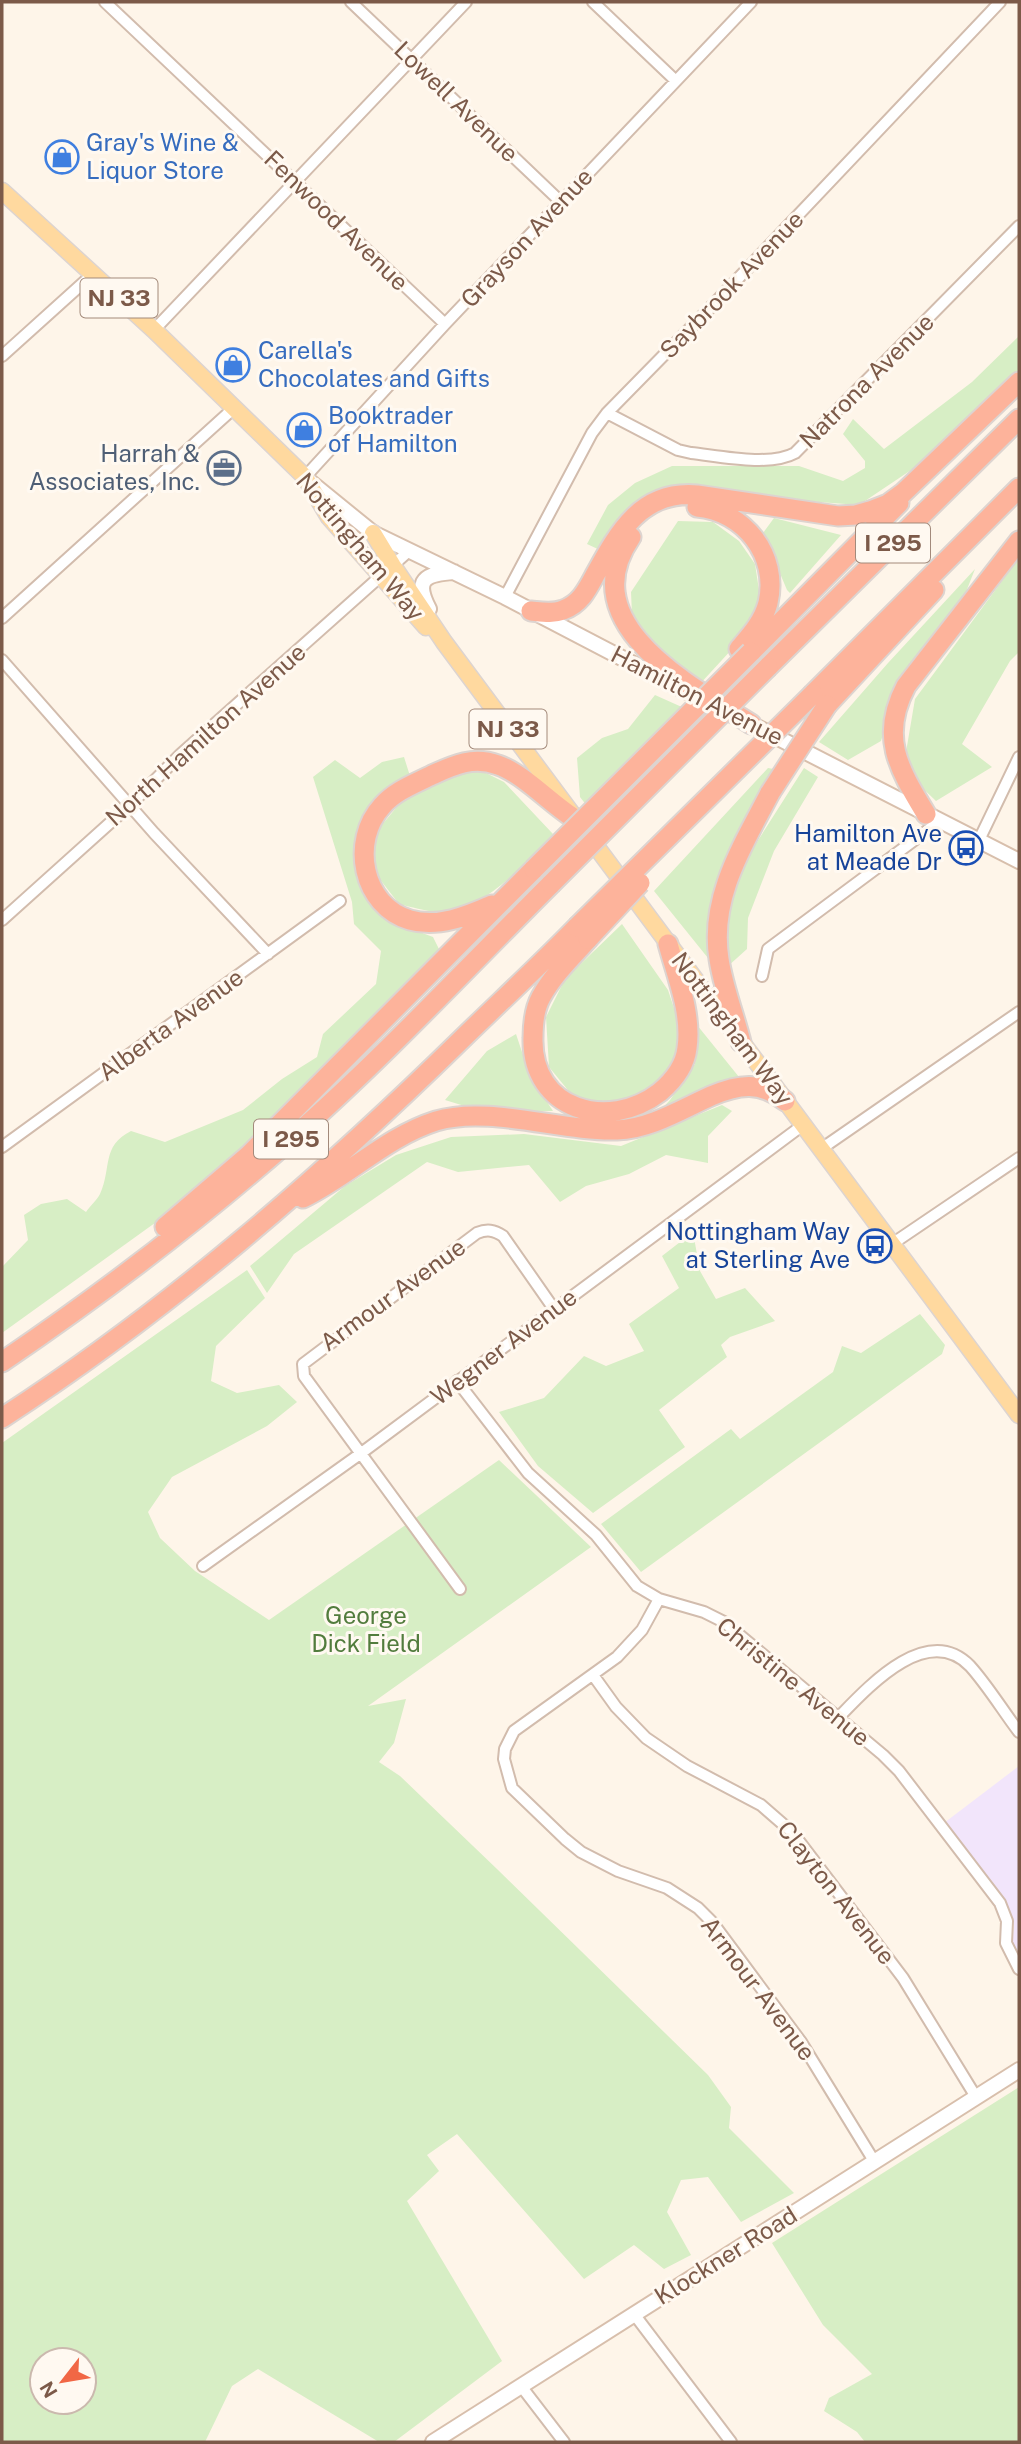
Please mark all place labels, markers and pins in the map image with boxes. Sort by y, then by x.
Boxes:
place label: Gray's Wine & Liquor Store [86,128,239,184]
shop icon: Gray's Wine & Liquor Store [43,138,81,176]
place label: Carella's Chocolates and Gifts [258,336,490,392]
shop icon: Carella's Chocolates and Gifts [214,346,252,384]
place label: Booktrader of Hamilton [328,401,458,457]
shop icon: Booktrader of Hamilton [285,411,323,449]
place label: Harrah & Associates, Inc. [29,439,200,495]
office icon: Harrah & Associates, Inc. [205,449,243,487]
place label: Hamilton Ave at Meade Dr [794,819,942,875]
bus stop icon: Hamilton Ave at Meade Dr [947,829,985,867]
place label: Nottingham Way at Sterling Ave [666,1217,850,1273]
bus stop icon: Nottingham Way at Sterling Ave [856,1227,894,1265]

